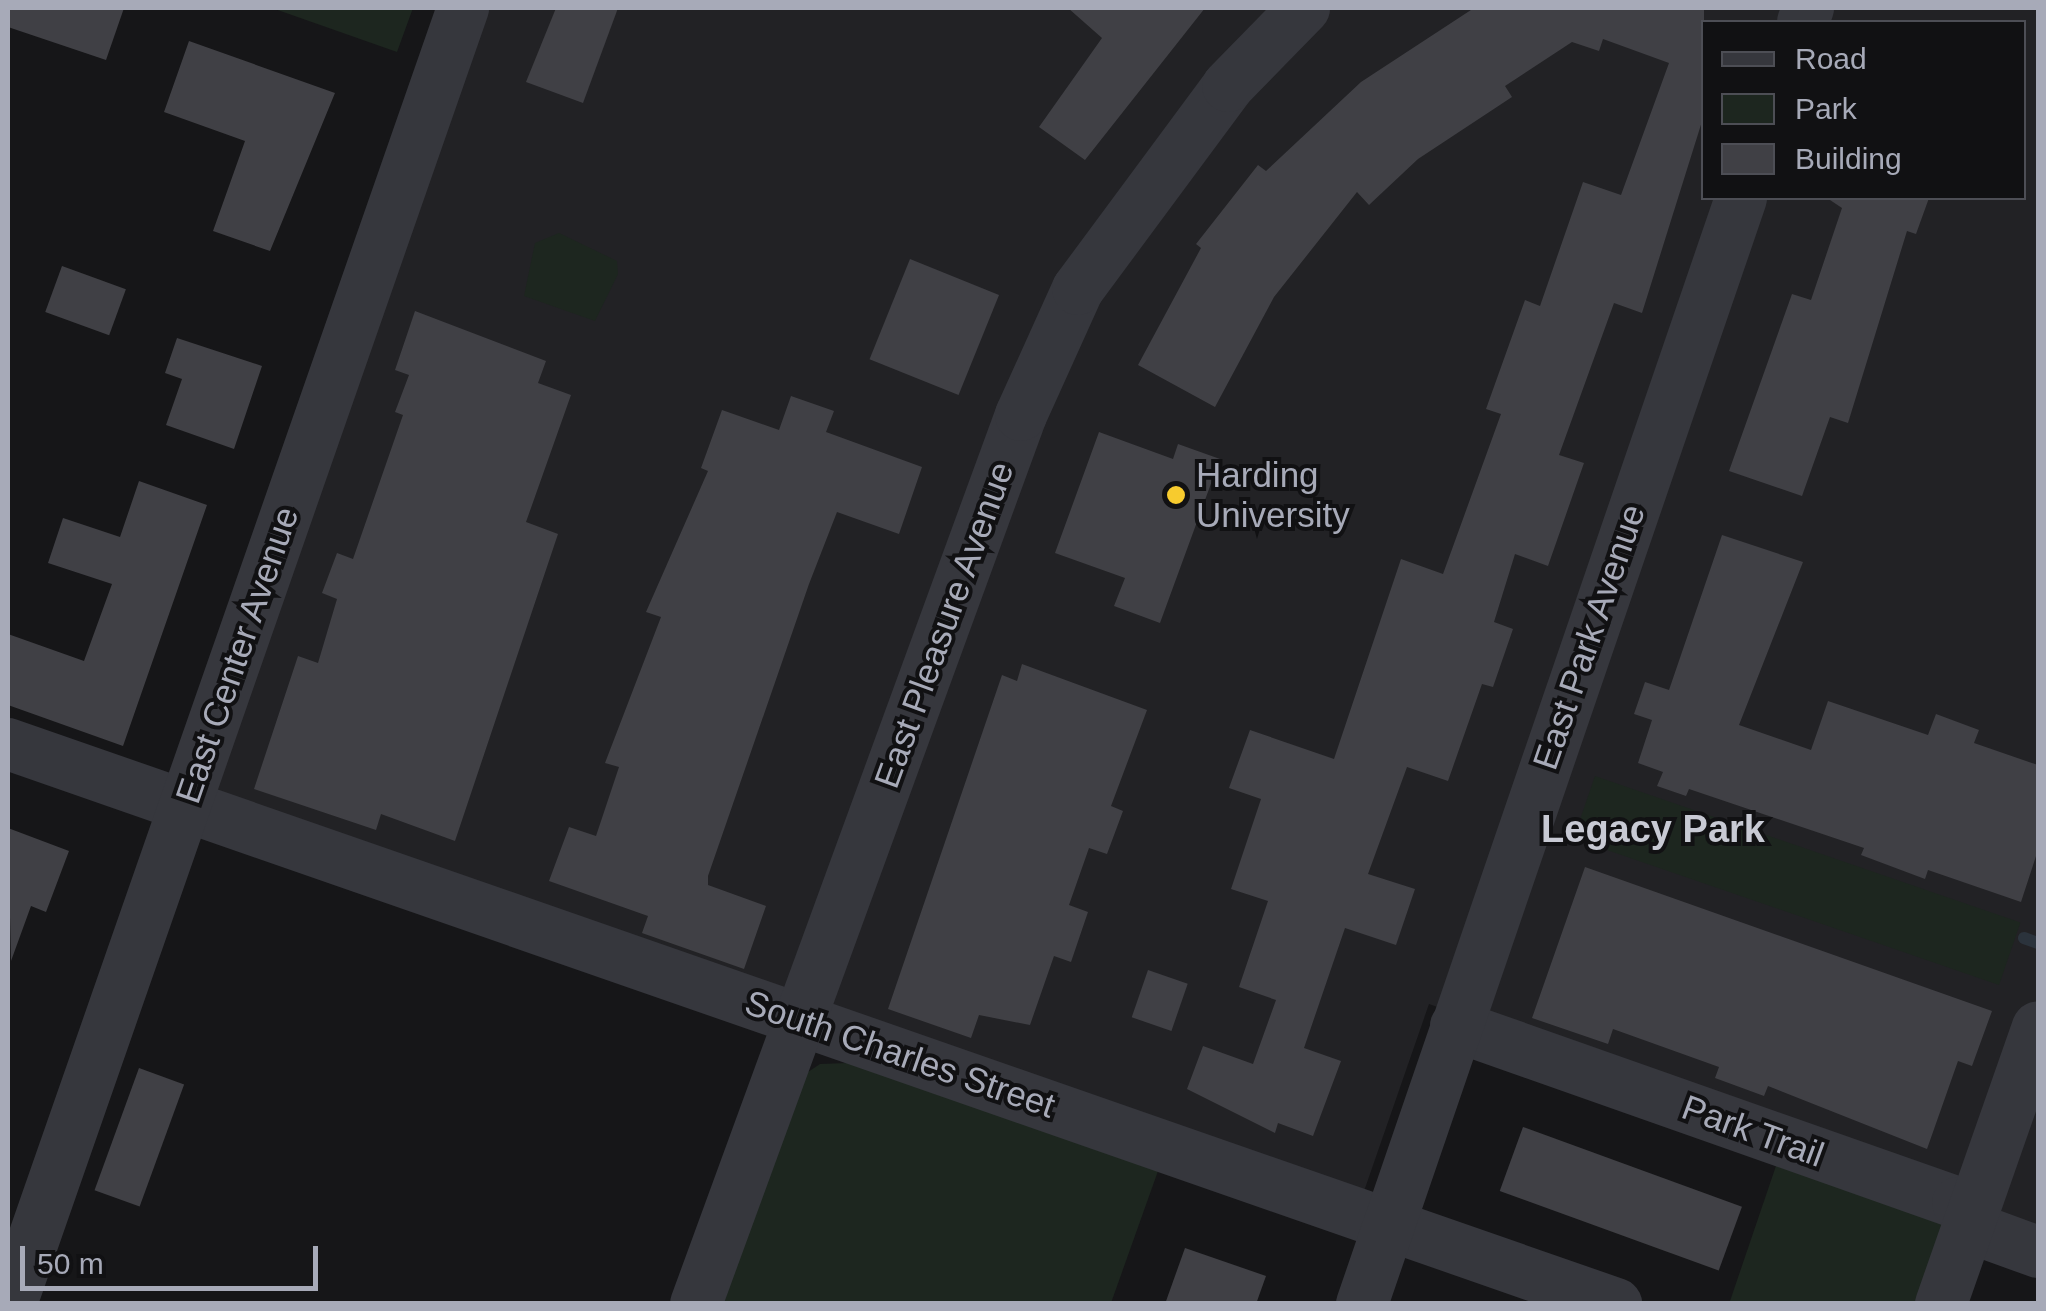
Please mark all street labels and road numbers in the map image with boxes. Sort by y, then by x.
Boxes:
street label: East Pleasure Avenue [865,455,1023,795]
street label: East Park Avenue [1524,498,1654,776]
street label: East Center Avenue [166,500,308,810]
street label: South Charles Street [740,981,1060,1127]
street label: Park Trail [1676,1086,1830,1176]

